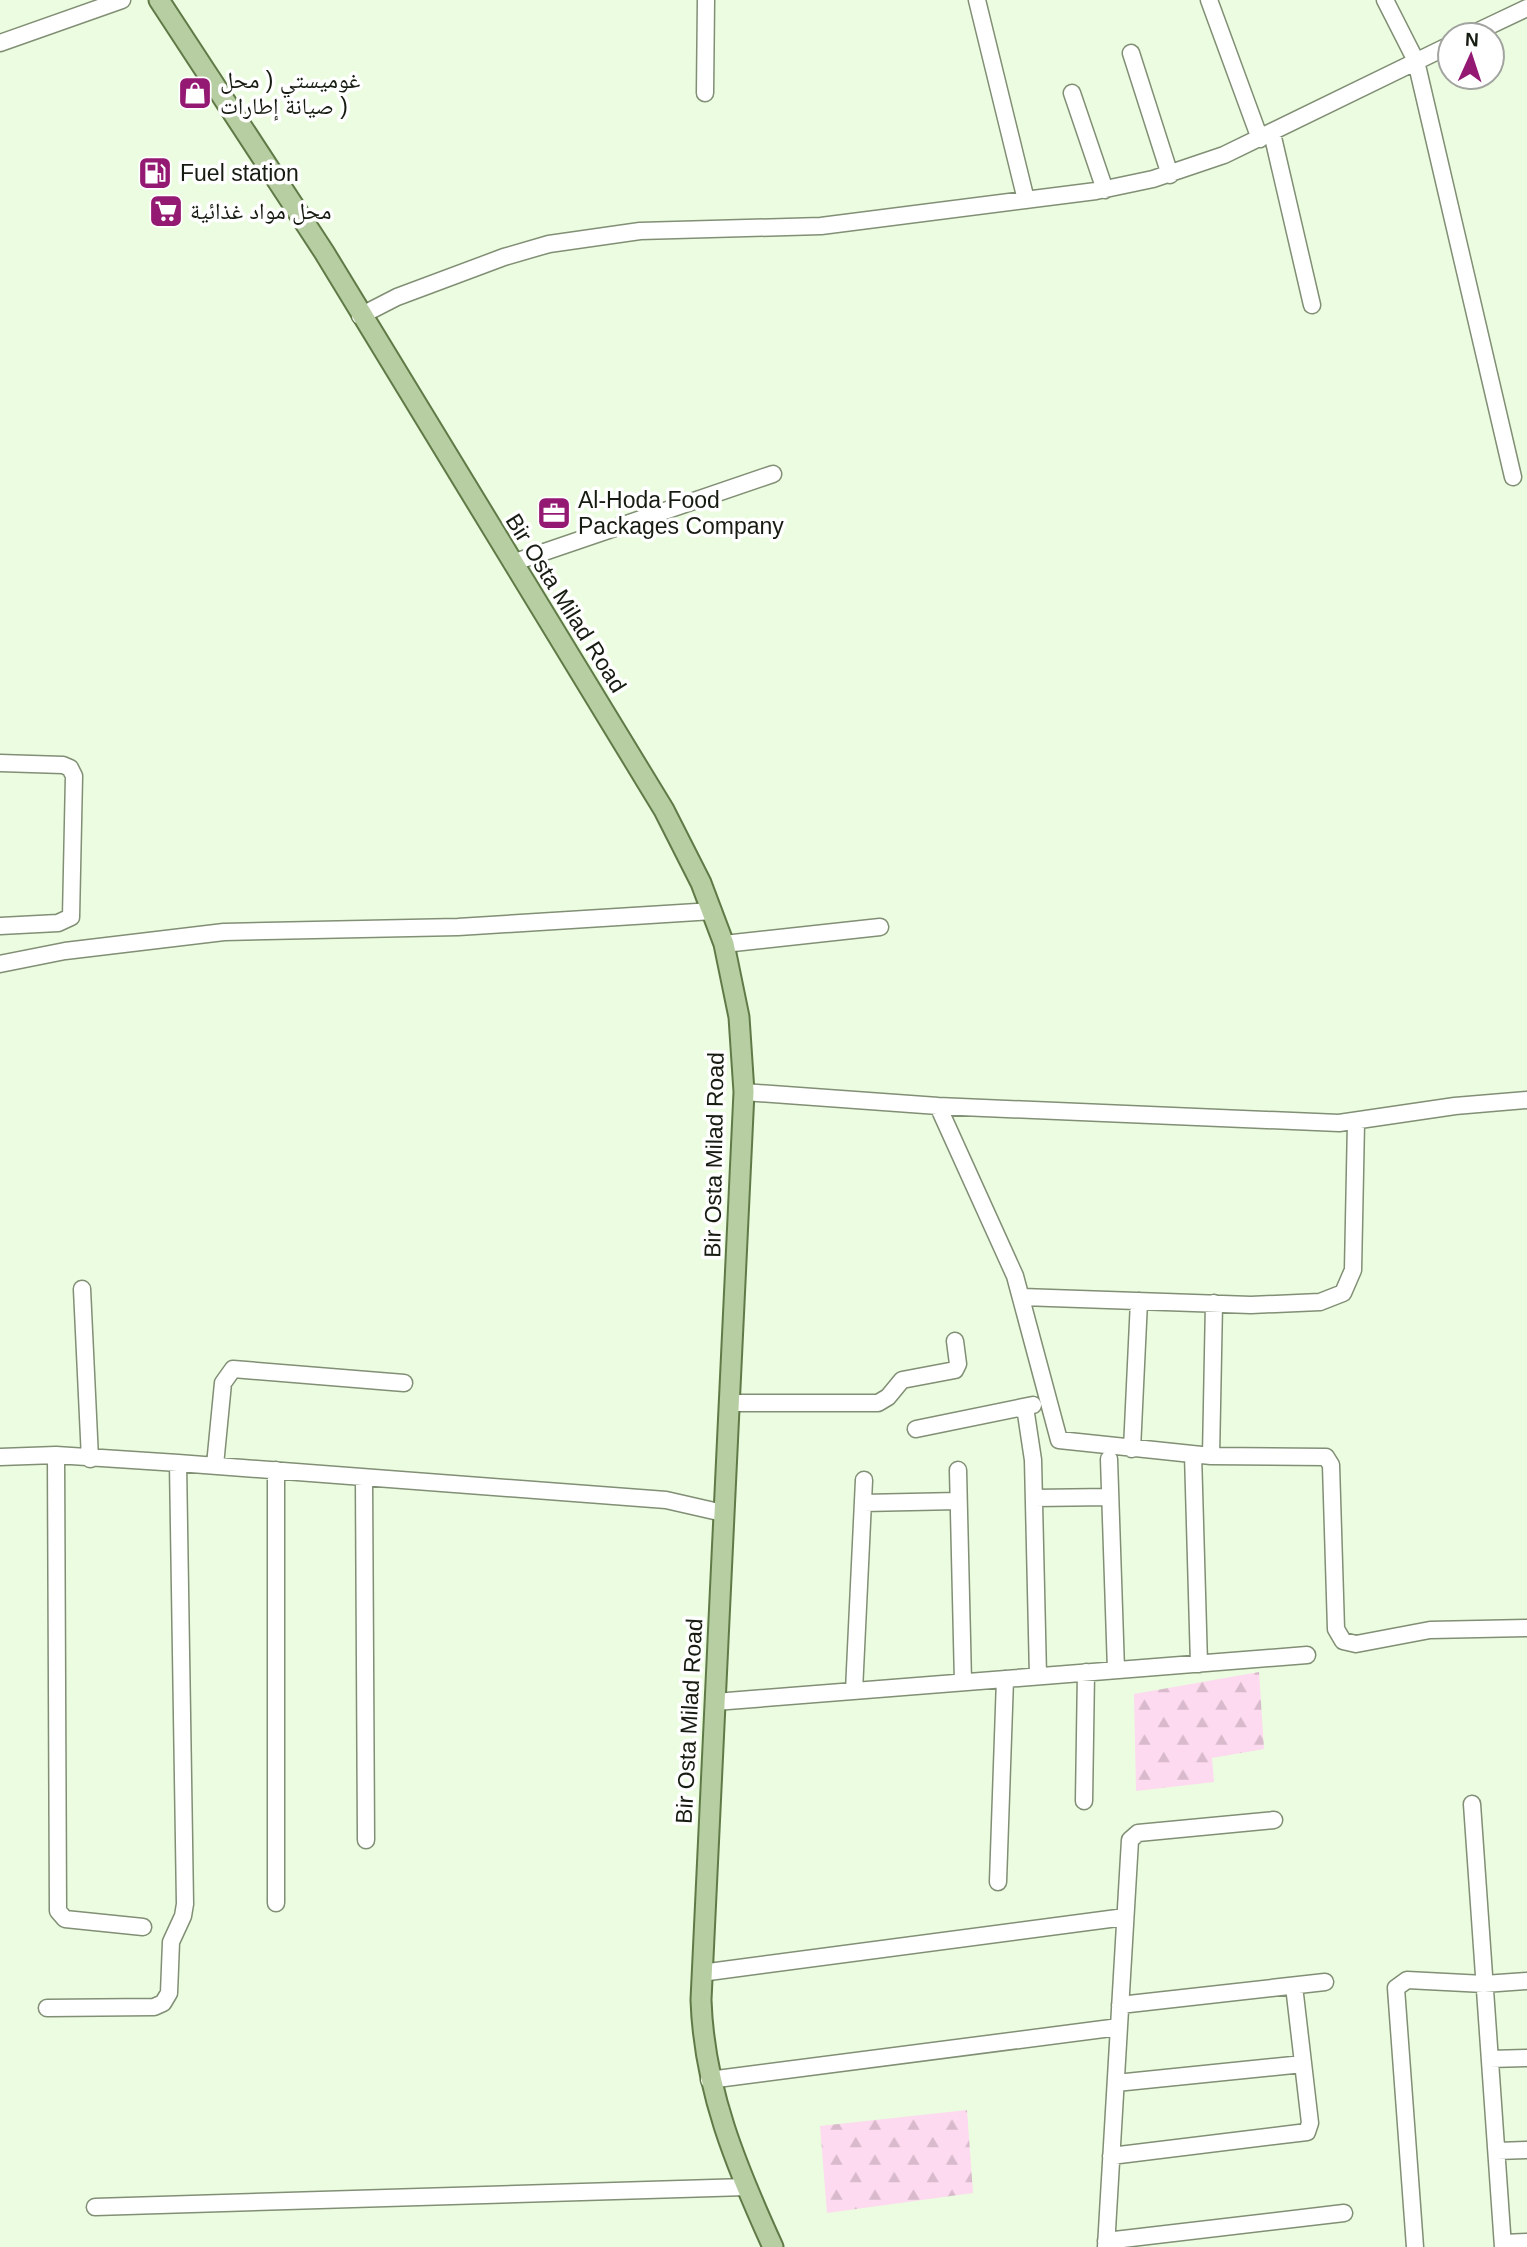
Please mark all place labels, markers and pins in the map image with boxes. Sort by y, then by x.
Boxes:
place label: غوميستي ( محل صيانة إطارات ) [220,67,361,121]
shop icon: غوميستي ( محل صيانة إطارات ) [176,74,214,112]
fuel station icon: Fuel station [136,154,174,192]
place label: Fuel station [180,160,299,186]
supermarket icon: محل مواد غذائية [147,192,185,230]
place label: محل مواد غذائية [190,198,331,225]
place label: Al-Hoda Food Packages Company [578,487,784,539]
office icon: Al-Hoda Food Packages Company [535,494,573,532]

